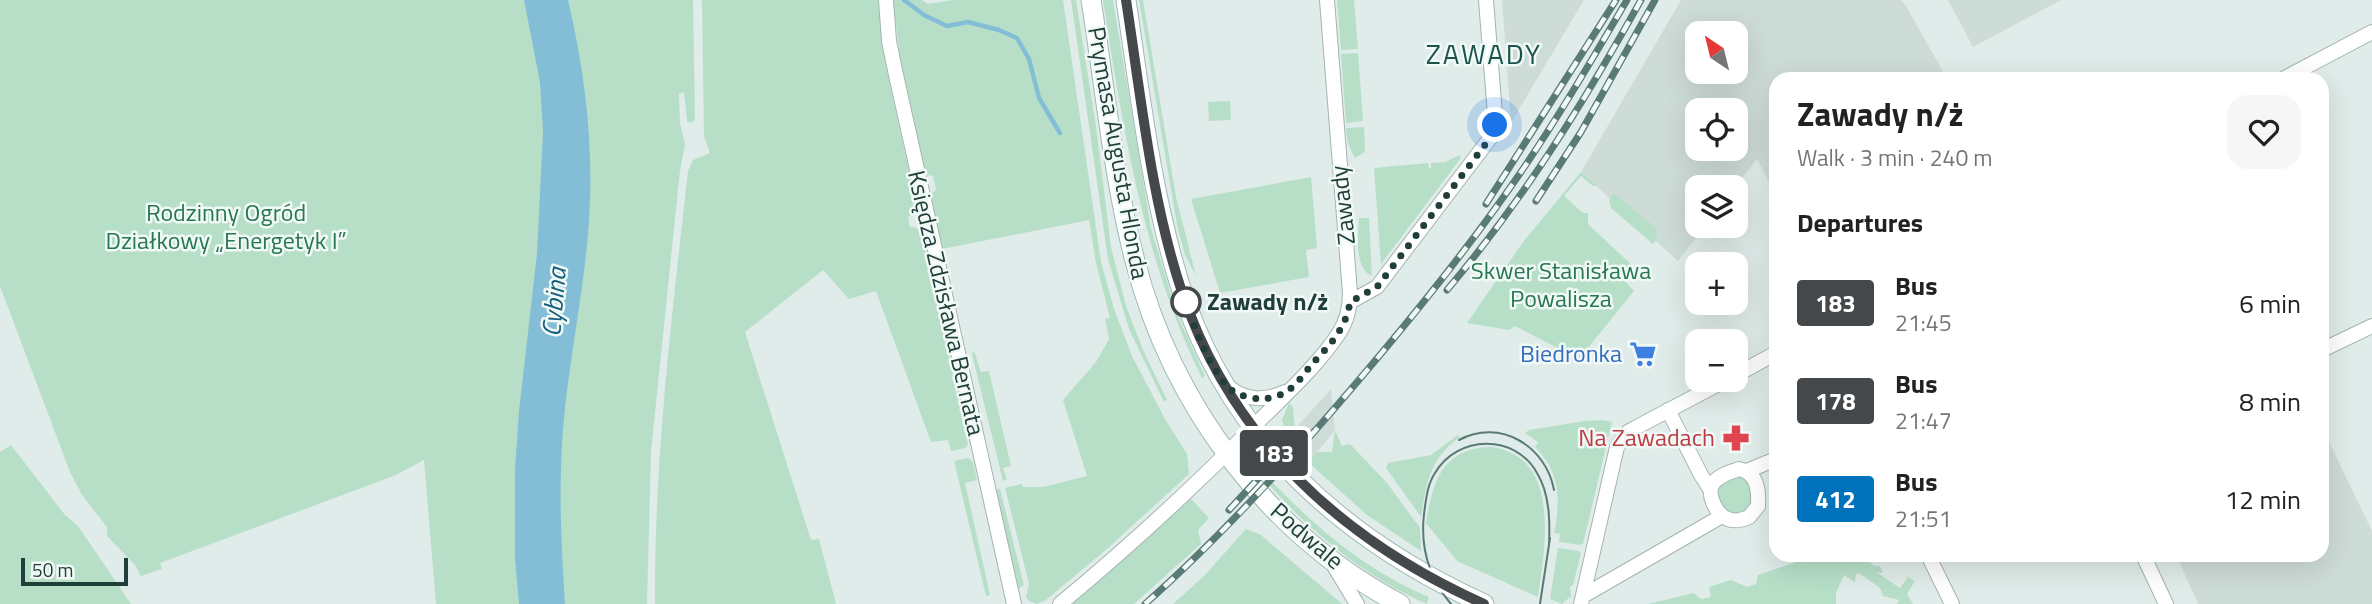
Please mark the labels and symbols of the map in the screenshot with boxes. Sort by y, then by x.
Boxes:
north arrow [1685,21,1748,84]
street label: Prymasa Augusta Hlonda [1079,24,1159,282]
district label: ZAWADY [1426,32,1542,75]
your location [1477,107,1512,142]
street label: Zawady [1320,163,1364,246]
street label: Księdza Zdzisława Bernata [899,167,995,439]
park label: Rodzinny Ogród Działkowy „Energetyk I” [105,194,347,258]
park label: Skwer Stanisława Powalisza [1471,252,1651,316]
water label: Cybina [531,264,576,338]
place label: Zawady n/ż [1207,283,1328,319]
marker: Zawady n/ż [1171,287,1201,317]
place label: Biedronka [1520,335,1622,371]
supermarket icon: Biedronka [1628,339,1658,369]
place label: Na Zawadach [1578,419,1715,455]
pharmacy icon: Na Zawadach [1721,423,1751,453]
line badge: 183 [1234,430,1314,476]
street label: Podwale [1263,493,1352,577]
scale bar [21,555,128,587]

